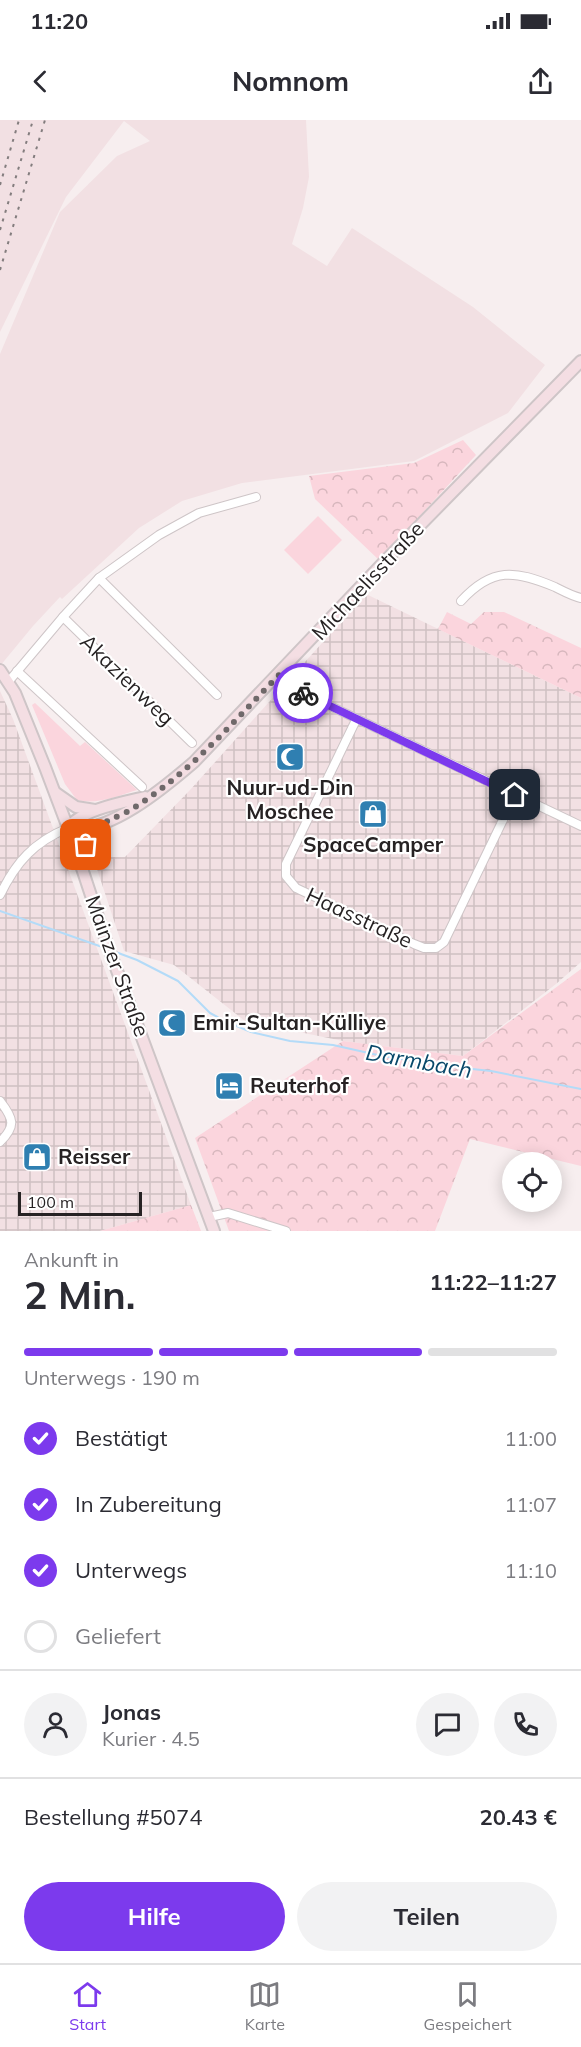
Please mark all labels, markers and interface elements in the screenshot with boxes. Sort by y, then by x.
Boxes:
text: 11:20 [30,7,88,35]
text: Nomnom [232,64,349,98]
icon: back [24,65,57,98]
icon: share [524,65,557,98]
street label: Michaelisstraße [306,516,429,645]
street label: Akazienweg [75,628,180,730]
courier [273,663,333,723]
icon: bike [287,677,320,710]
mosque icon: Nuur-ud-Din Moschee [274,741,306,773]
pin [489,769,540,820]
place label: Nuur-ud-Din Moschee [227,774,353,824]
icon: home [498,778,531,811]
shop icon: SpaceCamper [357,798,389,830]
pin [60,819,111,870]
icon: bag [69,828,102,861]
place label: SpaceCamper [303,831,444,857]
street label: Haasstraße [302,881,417,953]
street label: Mainzer Straße [80,891,156,1040]
mosque icon: Emir-Sultan-Külliye [156,1007,188,1039]
place label: Emir-Sultan-Külliye [193,1009,386,1035]
water label: Darmbach [364,1038,474,1084]
hotel icon: Reuterhof [213,1070,245,1102]
place label: Reuterhof [250,1072,350,1098]
shop icon: Reisser [21,1141,53,1173]
place label: Reisser [58,1143,131,1169]
map controls [502,1152,562,1212]
button: locate [502,1152,562,1212]
scale bar [18,1189,142,1216]
text: 100 m [27,1192,74,1212]
text: Ankunft in [24,1247,119,1272]
text: 11:22–11:27 [429,1268,557,1296]
text: 2 Min. [24,1270,135,1319]
text: Unterwegs · 190 m [24,1365,200,1390]
icon: check [24,1422,57,1455]
text: Bestätigt [75,1424,168,1452]
text: 11:00 [504,1426,557,1451]
icon: check [24,1488,57,1521]
text: In Zubereitung [75,1490,222,1518]
text: 11:07 [504,1492,557,1517]
icon: check [24,1554,57,1587]
text: Unterwegs [75,1556,187,1584]
text: 11:10 [504,1558,557,1583]
text: Geliefert [75,1622,161,1650]
button: person [24,1693,87,1756]
button: chat [416,1693,479,1756]
button: phone [494,1693,557,1756]
text: Jonas [102,1698,161,1726]
text: Kurier · 4.5 [102,1726,200,1751]
text: Bestellung #5074 [24,1803,202,1831]
text: 20.43 € [480,1803,557,1831]
button: Hilfe [24,1882,285,1951]
button: Teilen [297,1882,557,1951]
tab: Start [69,1978,106,2034]
tab: Karte [245,1978,285,2034]
tab: Gespeichert [423,1978,512,2034]

